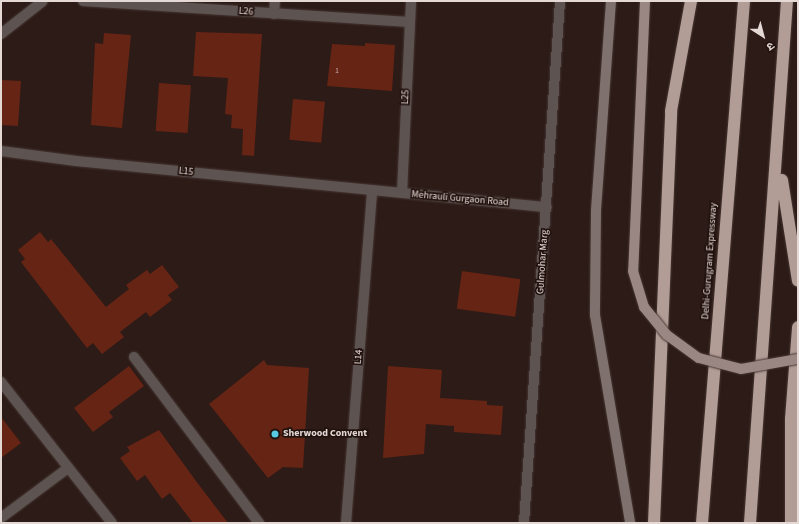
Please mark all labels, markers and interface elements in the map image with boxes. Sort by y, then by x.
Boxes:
street label: L26 [238,5,254,19]
north arrow [743,16,783,56]
text: उ [763,38,777,54]
house number: 1 [335,66,339,76]
street label: L25 [400,89,412,105]
street label: L15 [178,165,194,179]
street label: Mehrauli Gurgaon Road [411,189,509,209]
street label: Delhi-Gurugram Expressway [700,202,720,320]
street label: Gulmohar Marg [535,229,551,295]
street label: L14 [352,349,366,365]
place label: Sherwood Convent [283,428,367,440]
marker: Sherwood Convent [270,429,280,439]

